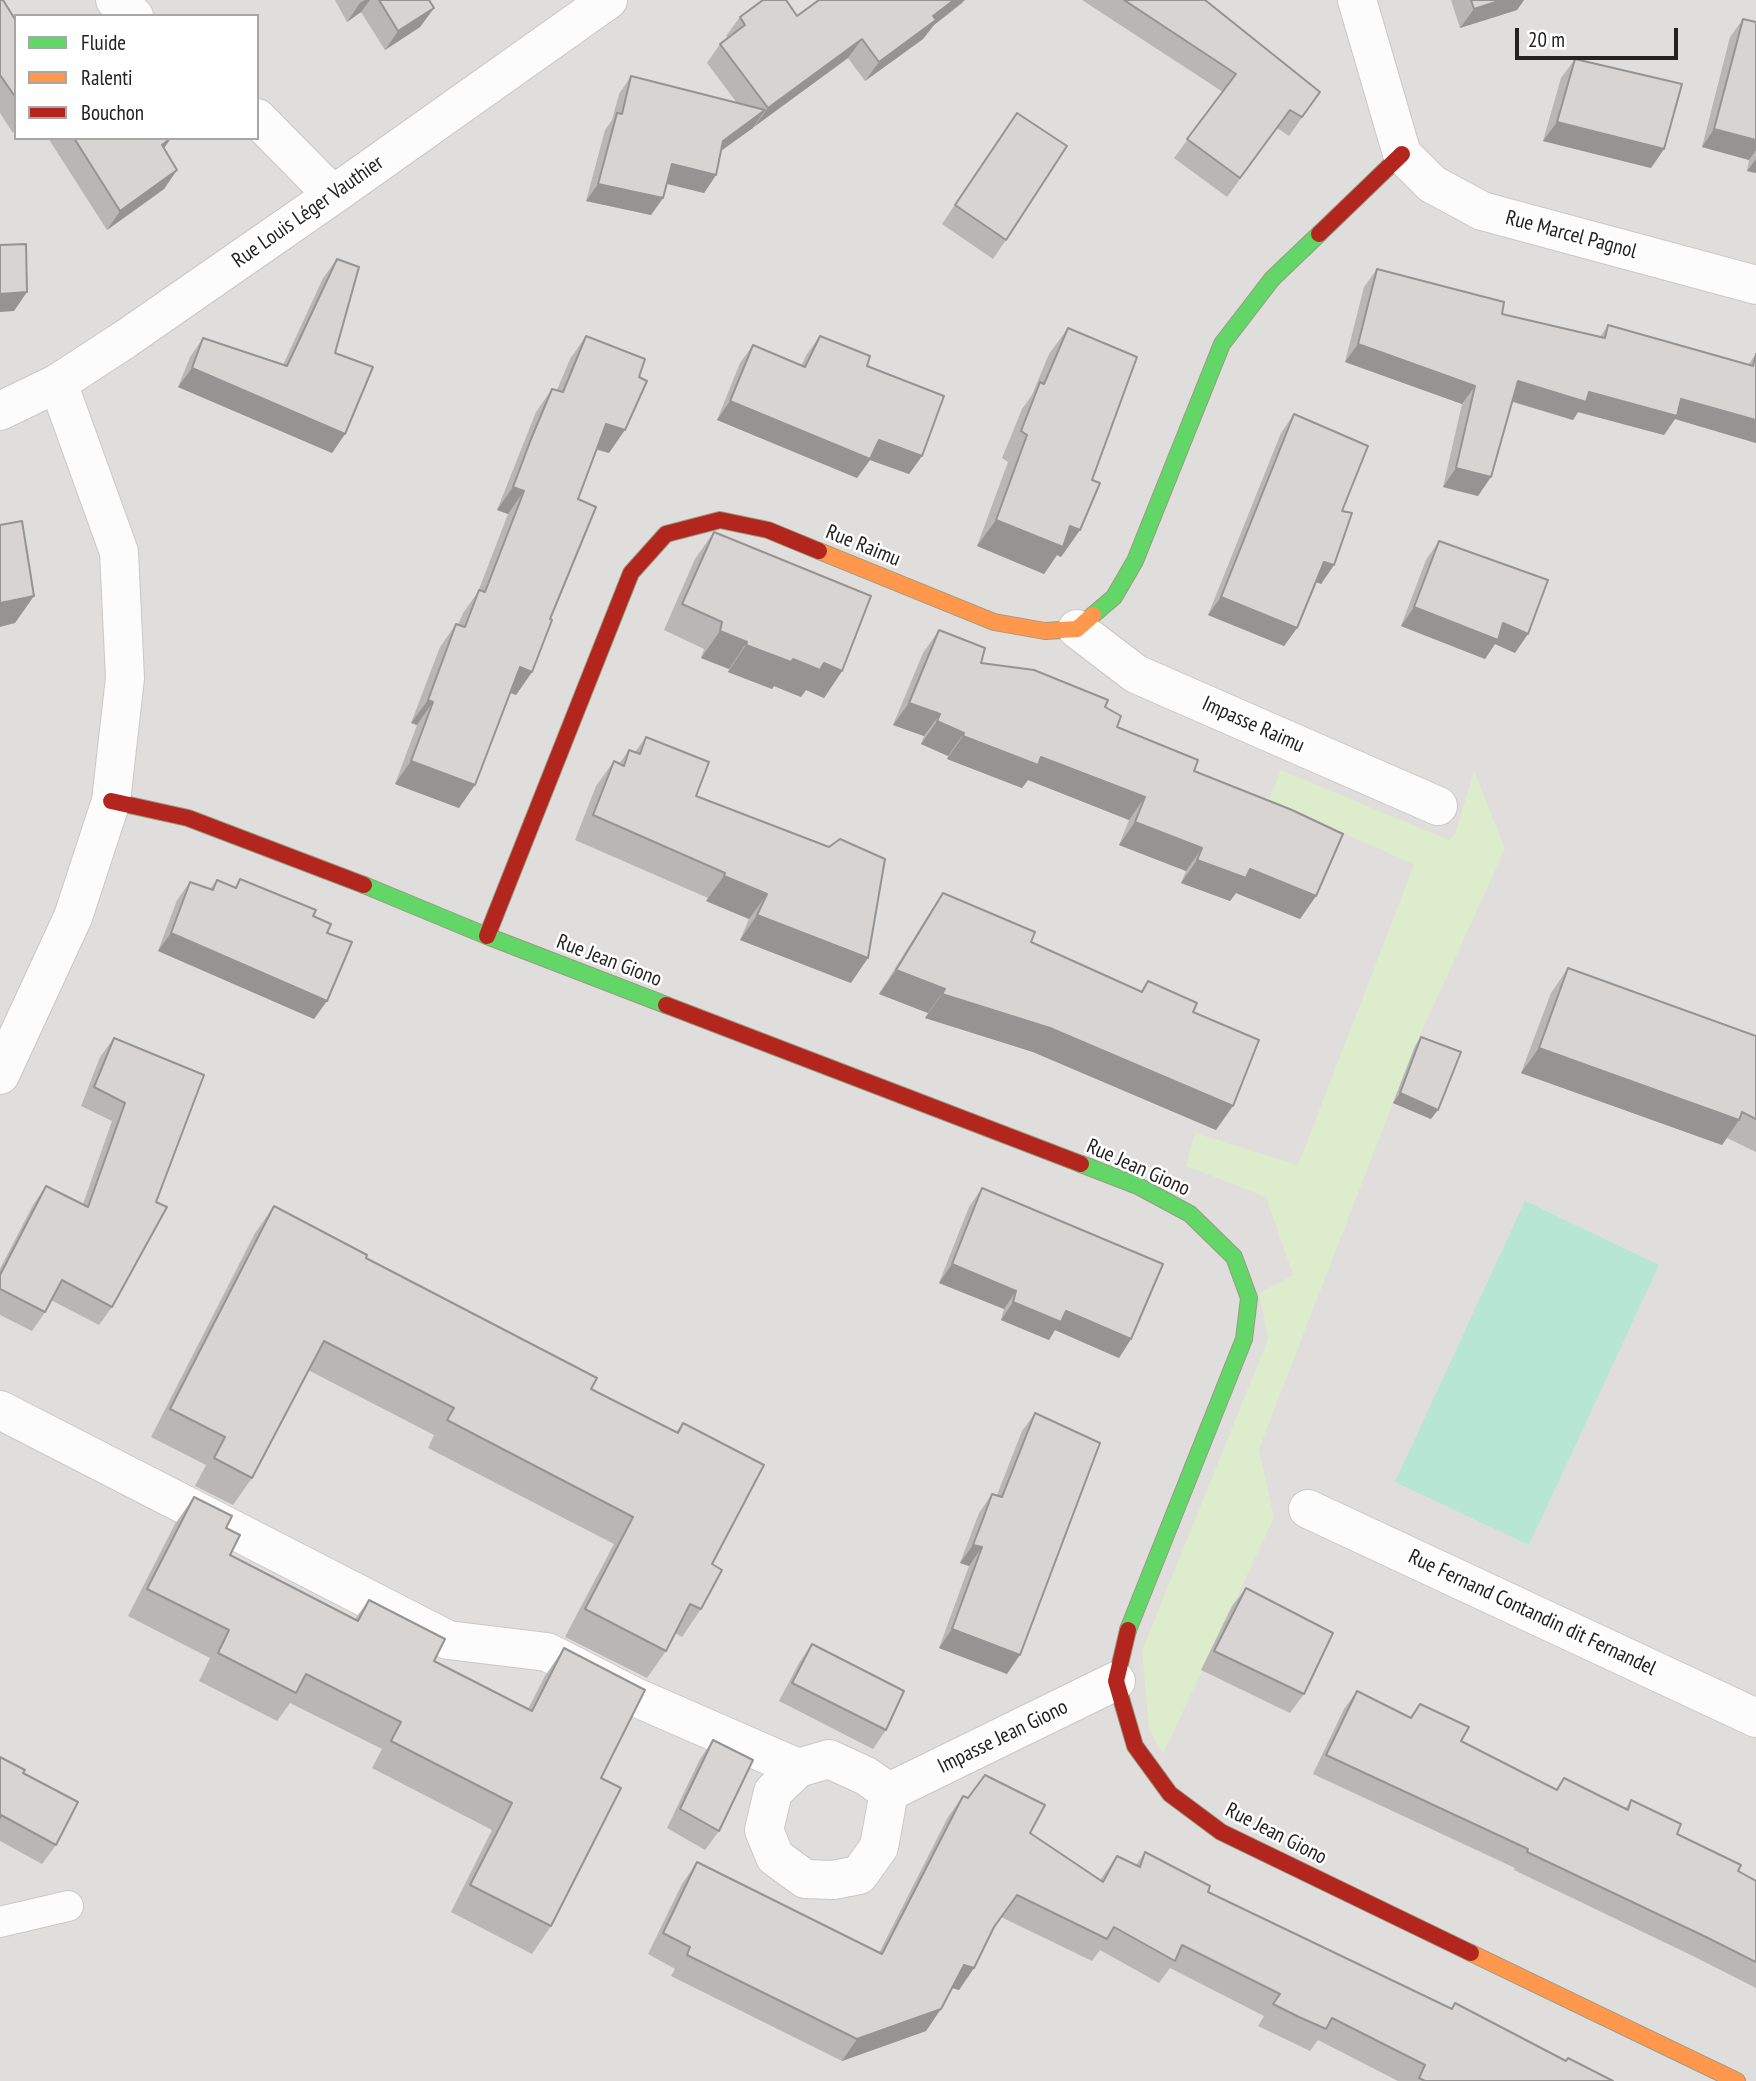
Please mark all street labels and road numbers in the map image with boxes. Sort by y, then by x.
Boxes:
street label: Rue Louis Léger Vauthier [227,150,389,274]
street label: Rue Marcel Pagnol [1503,205,1639,265]
street label: Rue Raimu [822,520,904,572]
street label: Impasse Raimu [1198,691,1308,759]
street label: Rue Jean Giono [553,929,665,993]
street label: Rue Jean Giono [1082,1134,1194,1202]
street label: Rue Fernand Contandin dit Fernandel [1404,1544,1660,1682]
street label: Impasse Jean Giono [934,1695,1072,1779]
street label: Rue Jean Giono [1221,1798,1331,1870]

